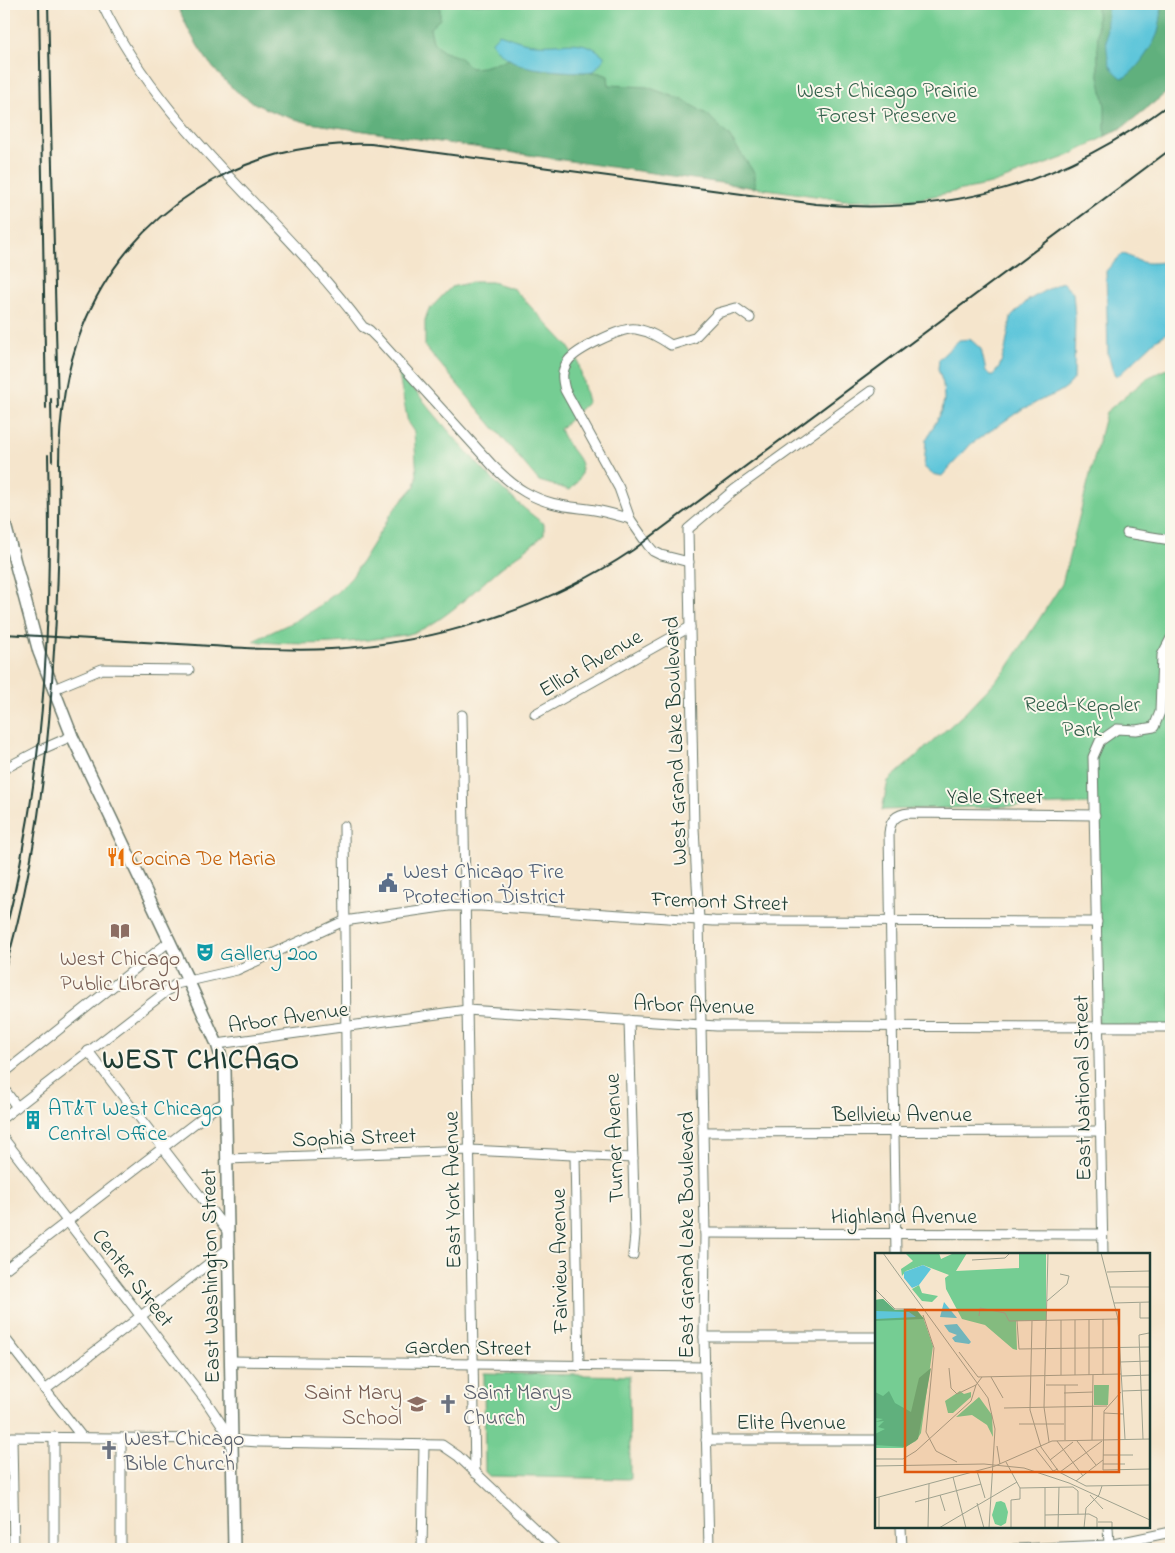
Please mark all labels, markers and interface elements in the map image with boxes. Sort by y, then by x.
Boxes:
park label: West Chicago Prairie Forest Preserve [797,76,977,133]
street label: West Grand Lake Boulevard [657,616,697,866]
street label: Elliot Avenue [534,622,649,707]
park label: Reed-Keppler Park [1024,690,1141,747]
street label: Yale Street [947,782,1044,814]
place label: Cocina De Maria [131,844,276,876]
restaurant icon: Cocina De Maria [105,846,127,868]
place label: West Chicago Fire Protection District [403,857,566,914]
public building icon: West Chicago Fire Protection District [377,872,399,894]
street label: Fremont Street [650,885,789,921]
library icon: West Chicago Public Library [109,920,131,942]
place label: Gallery 200 [220,939,317,972]
theatre icon: Gallery 200 [194,941,216,963]
place label: West Chicago Public Library [60,944,180,1002]
street label: Arbor Avenue [633,989,755,1025]
street label: East National Street [1066,994,1102,1181]
street label: Arbor Avenue [226,995,351,1043]
district label: WEST CHICAGO [102,1041,300,1082]
street label: Turner Avenue [598,1073,634,1203]
place label: AT&T West Chicago Central Office [48,1094,223,1151]
street label: Bellview Avenue [831,1100,972,1132]
building icon: AT&T West Chicago Central Office [22,1109,44,1131]
street label: East York Avenue [437,1111,471,1269]
street label: East Grand Lake Boulevard [672,1111,704,1359]
street label: Sophia Street [292,1121,417,1157]
street label: East Washington Street [194,1167,231,1384]
street label: Fairview Avenue [544,1188,578,1335]
street label: Highland Avenue [831,1202,977,1235]
street label: Center Street [83,1223,181,1336]
inset map [875,1253,1150,1528]
street label: Garden Street [404,1332,532,1366]
place label: Saint Mary School [304,1378,402,1435]
place label: Saint Marys Church [463,1378,572,1435]
school or university icon: Saint Mary School [406,1393,428,1415]
church icon: Saint Marys Church [437,1393,459,1415]
street label: Elite Avenue [736,1408,846,1440]
place label: West Chicago Bible Church [123,1424,244,1481]
church icon: West Chicago Bible Church [98,1439,120,1461]

